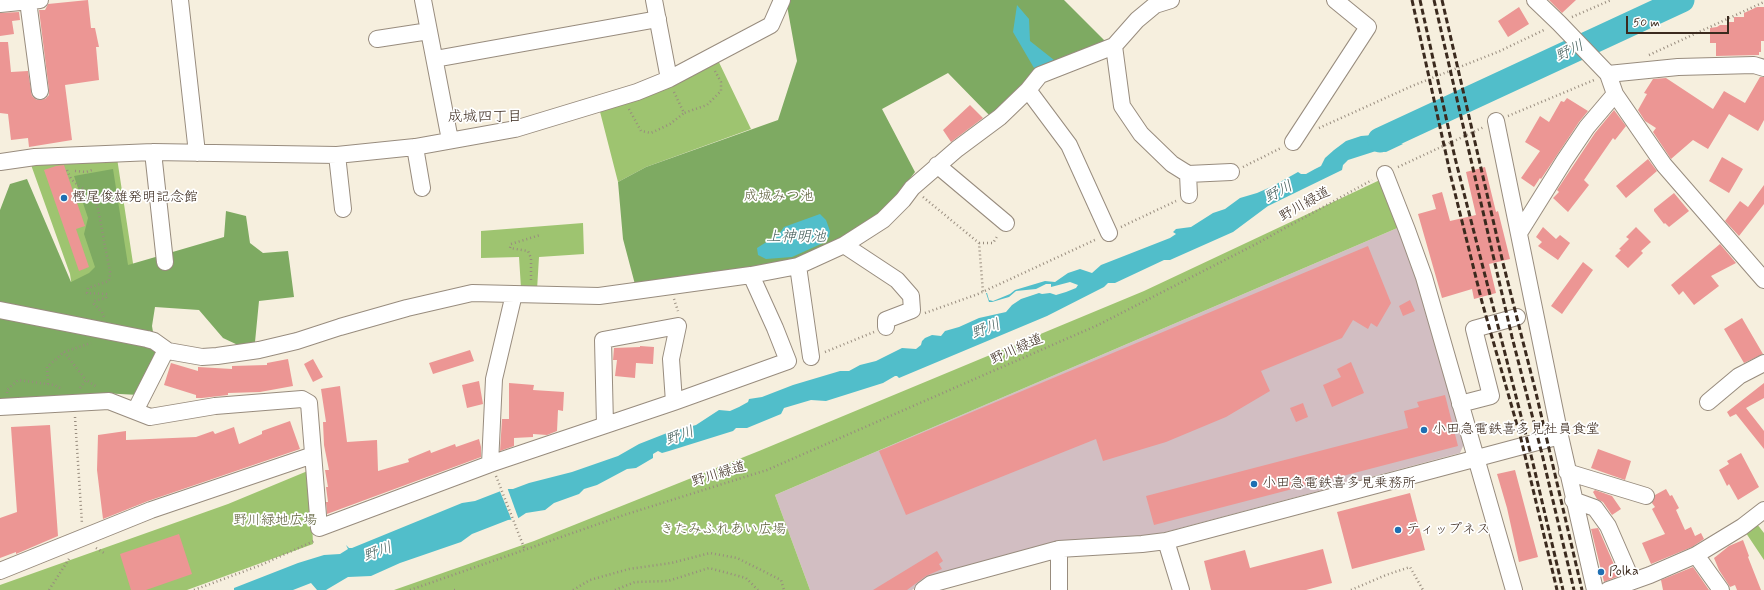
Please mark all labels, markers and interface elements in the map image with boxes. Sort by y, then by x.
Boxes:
scale bar [1628,8,1731,34]
text: 50 m [1633,15,1660,31]
water label: 野川 [1553,38,1587,66]
district label: 成城四丁目 [448,109,522,127]
water label: 野川 [1262,178,1296,208]
street label: 野川緑道 [1276,184,1334,226]
park label: 成城みつ池 [744,189,814,205]
place label: 樫尾俊雄発明記念館 [72,190,198,206]
marker: 樫尾俊雄発明記念館 [59,193,69,203]
water label: 上神明池 [766,229,826,247]
water label: 野川 [969,316,1003,344]
street label: 野川緑道 [988,331,1046,369]
place label: 小田急電鉄喜多見社員食堂 [1432,422,1600,438]
water label: 野川 [663,423,697,451]
marker: 小田急電鉄喜多見社員食堂 [1419,425,1429,435]
street label: 野川緑道 [690,459,748,491]
place label: 小田急電鉄喜多見乗務所 [1262,476,1416,492]
marker: 小田急電鉄喜多見乗務所 [1249,479,1259,489]
park label: 野川緑地広場 [233,513,317,529]
park label: きたみふれあい広場 [660,522,786,538]
place label: ティップネス [1406,522,1490,538]
marker: ティップネス [1393,525,1403,535]
water label: 野川 [361,539,395,567]
place label: Polka [1609,564,1639,580]
marker: Polka [1596,567,1606,577]

